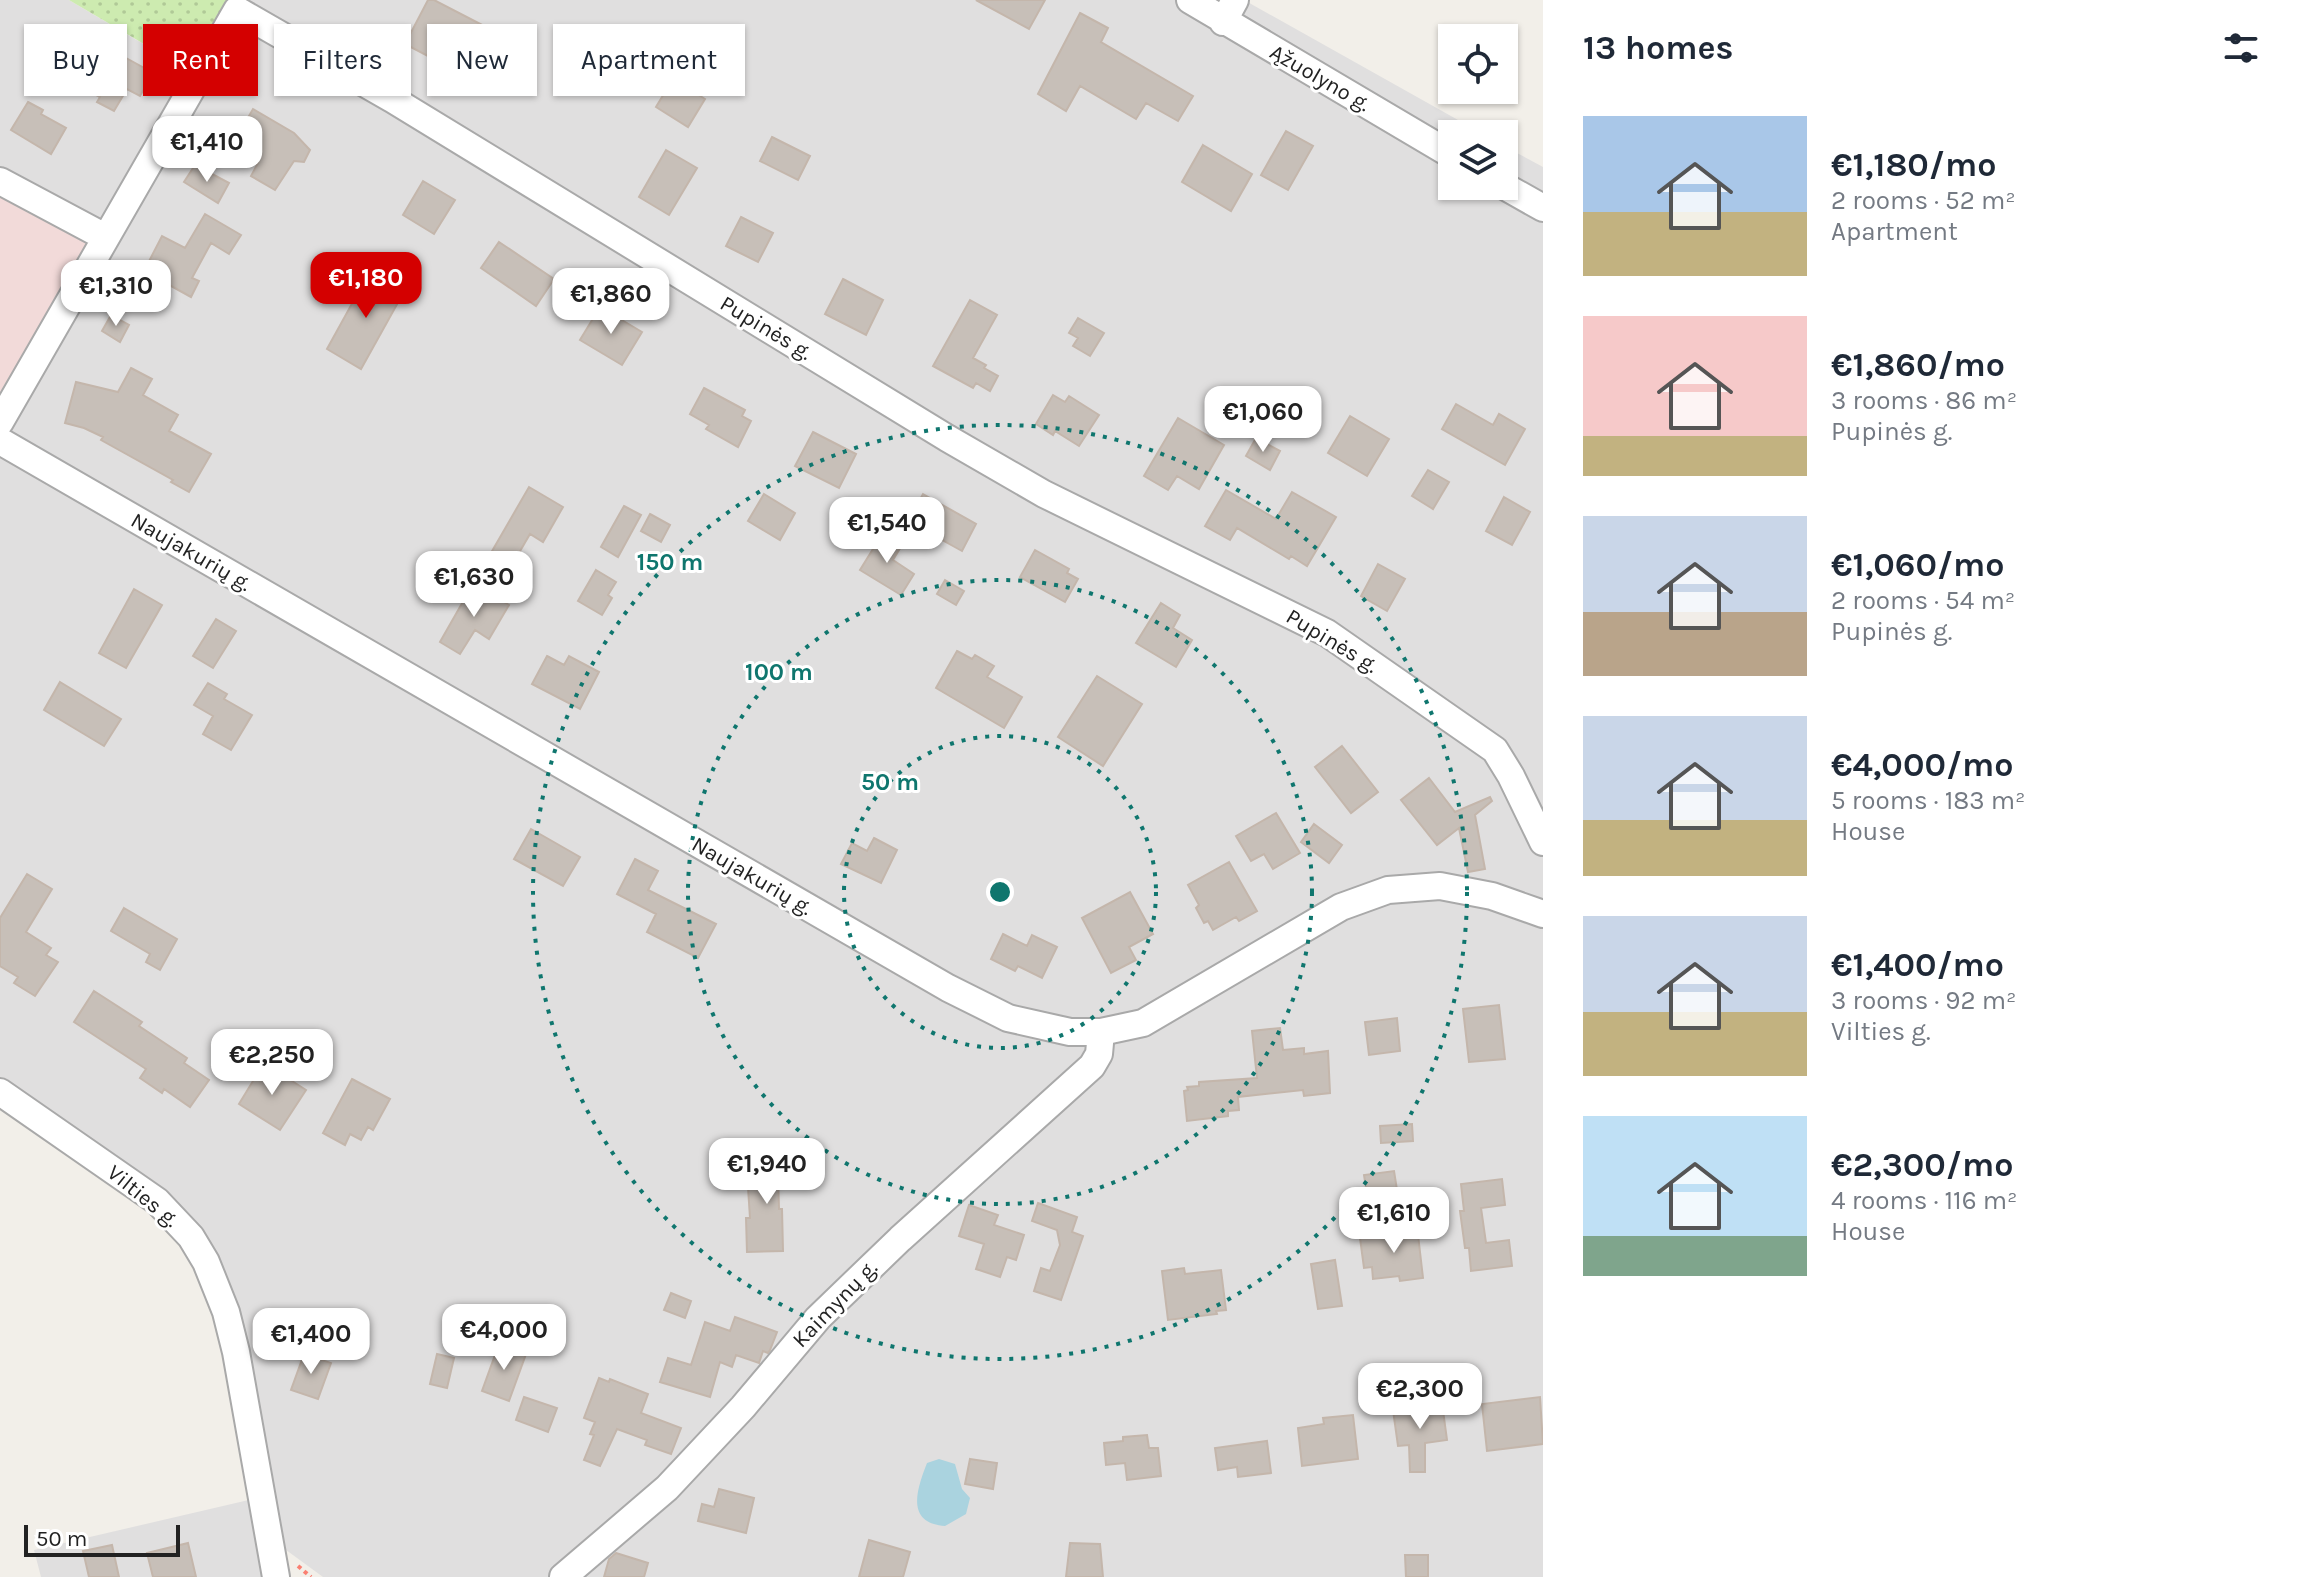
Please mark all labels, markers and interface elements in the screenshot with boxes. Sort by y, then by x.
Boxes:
chip: Buy [24,24,127,96]
chip: Rent [143,24,258,96]
chip: Filters [274,24,411,96]
chip: New [427,24,537,96]
chip: Apartment [553,24,745,96]
map controls [1438,24,1518,200]
button: locate [1438,24,1518,104]
icon: filters [2219,26,2263,70]
text: 13 homes [1583,28,1734,68]
street label: Ąžuolyno g. [1265,39,1375,117]
pin: €1,410 [142,116,272,184]
button: layers [1438,120,1518,200]
text: €1,410 [170,126,244,157]
text: €1,180/mo [1831,145,1996,185]
icon: home [1647,148,1743,244]
text: 2 rooms · 52 m² [1831,185,2016,216]
text: Apartment [1831,216,1958,247]
pin: €1,180 [301,252,431,320]
pin: €1,310 [51,260,181,328]
text: €1,180 [329,262,403,293]
pin: €1,860 [546,268,676,336]
text: €1,310 [79,270,153,301]
text: €1,860 [570,278,652,309]
street label: Pupinės g. [715,290,817,366]
text: €1,860/mo [1831,345,2005,385]
icon: home [1647,348,1743,444]
text: 3 rooms · 86 m² [1831,385,2017,416]
pin: €1,060 [1198,386,1328,454]
text: €1,060 [1223,396,1304,427]
text: Pupinės g. [1831,416,1952,447]
pin: €1,540 [822,497,952,565]
street label: Naujakurių g. [126,507,256,597]
text: €1,540 [847,507,927,538]
text: €1,060/mo [1831,545,2004,585]
text: 150 m [637,548,703,576]
icon: home [1647,548,1743,644]
pin: €1,630 [409,551,539,619]
text: €1,630 [434,561,514,592]
text: 2 rooms · 54 m² [1831,585,2015,616]
street label: Pupinės g. [1281,603,1383,679]
text: Pupinės g. [1831,616,1952,647]
text: 100 m [745,658,813,686]
text: €4,000/mo [1831,745,2013,785]
icon: home [1647,748,1743,844]
text: 50 m [861,768,919,796]
text: 5 rooms · 183 m² [1831,785,2026,816]
text: House [1831,816,1905,847]
street label: Naujakurių g. [687,831,817,921]
centre of rings [986,878,1014,906]
text: €1,400/mo [1831,945,2004,985]
icon: home [1647,948,1743,1044]
text: 3 rooms · 92 m² [1831,985,2016,1016]
text: Vilties g. [1831,1016,1931,1047]
pin: €2,250 [207,1029,337,1097]
text: €2,250 [229,1039,315,1070]
pin: €1,940 [702,1138,832,1206]
text: €2,300/mo [1831,1145,2013,1185]
text: €1,940 [727,1148,807,1179]
icon: home [1647,1148,1743,1244]
street label: Vilties g. [102,1159,184,1233]
text: 4 rooms · 116 m² [1831,1185,2018,1216]
pin: €1,610 [1329,1187,1459,1255]
text: €1,610 [1357,1197,1431,1228]
text: House [1831,1216,1905,1247]
street label: Kaimynų g. [787,1255,883,1353]
pin: €4,000 [439,1304,569,1372]
pin: €1,400 [246,1308,376,1376]
text: €4,000 [460,1314,548,1345]
text: €1,400 [271,1318,351,1349]
pin: €2,300 [1355,1363,1485,1431]
text: €2,300 [1376,1373,1464,1404]
scale bar [24,1521,180,1557]
text: 50 m [36,1526,87,1552]

